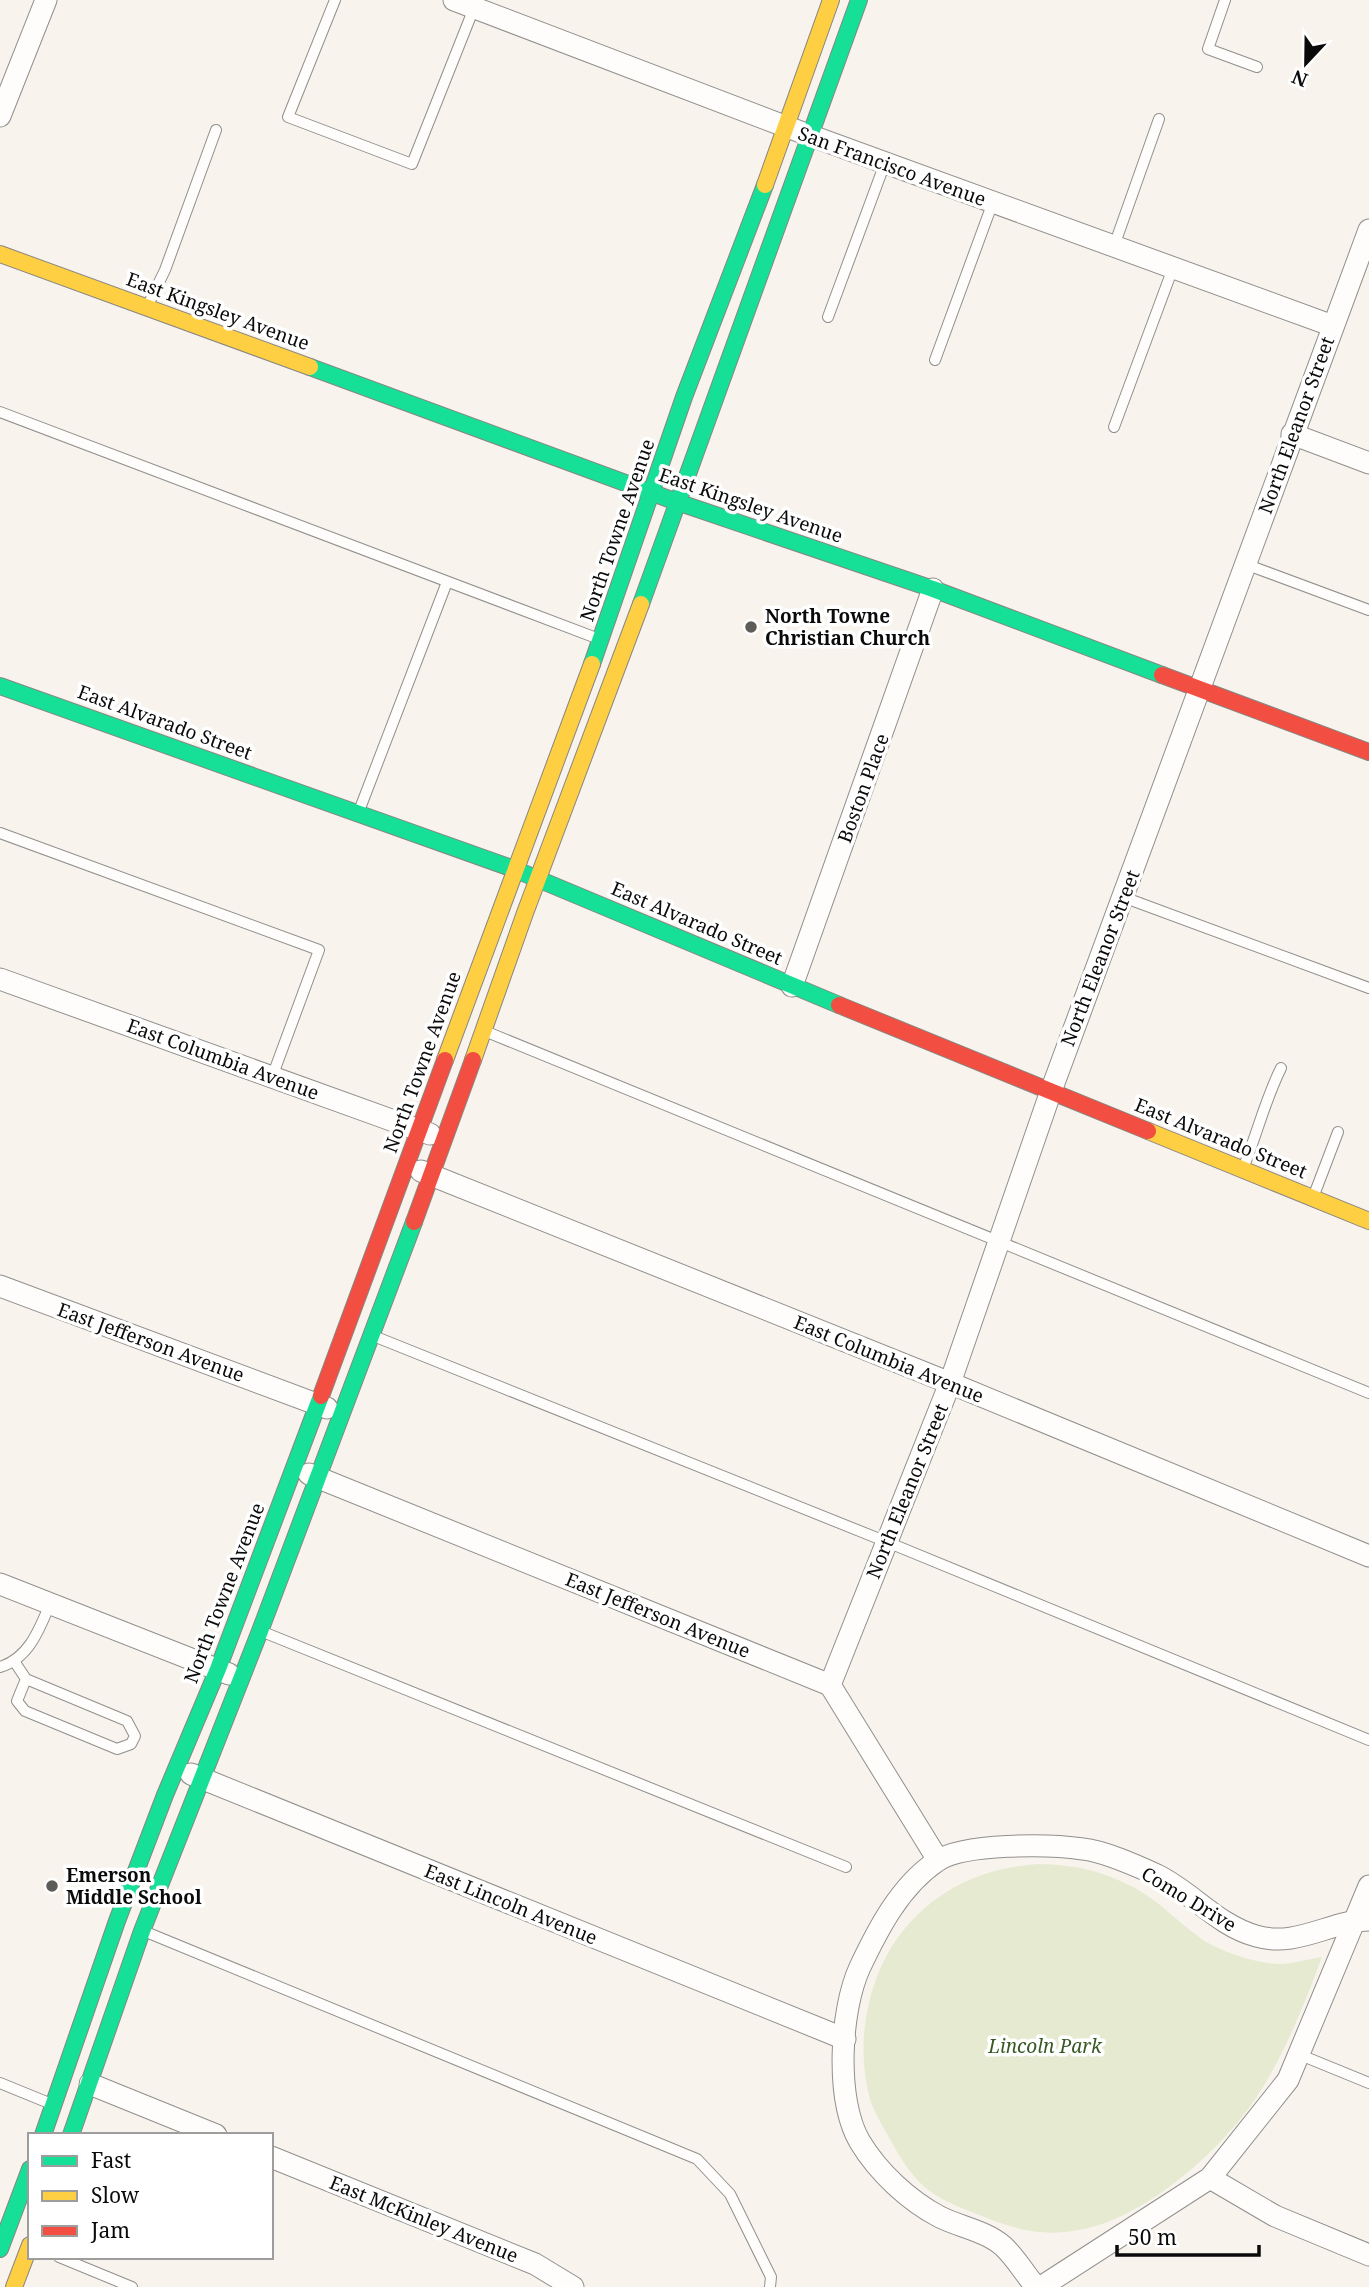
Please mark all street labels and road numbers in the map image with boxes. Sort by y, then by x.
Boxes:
street label: San Francisco Avenue [794,120,990,212]
street label: East Kingsley Avenue [123,266,313,356]
street label: North Eleanor Street [1252,333,1340,517]
street label: North Towne Avenue [574,435,660,625]
street label: East Kingsley Avenue [656,461,846,549]
street label: East Alvarado Street [74,678,256,766]
street label: Boston Place [831,730,895,846]
street label: North Eleanor Street [1054,866,1146,1050]
street label: East Alvarado Street [607,875,787,971]
street label: North Towne Avenue [377,968,467,1156]
street label: East Columbia Avenue [123,1012,323,1106]
street label: East Alvarado Street [1131,1092,1311,1185]
street label: East Jefferson Avenue [54,1296,248,1388]
street label: East Columbia Avenue [790,1309,988,1409]
street label: North Eleanor Street [860,1399,954,1582]
street label: North Towne Avenue [178,1499,270,1687]
street label: East Jefferson Avenue [562,1566,754,1664]
street label: East Lincoln Avenue [421,1857,601,1951]
street label: Como Drive [1137,1860,1241,1938]
street label: East McKinley Avenue [326,2169,522,2269]

